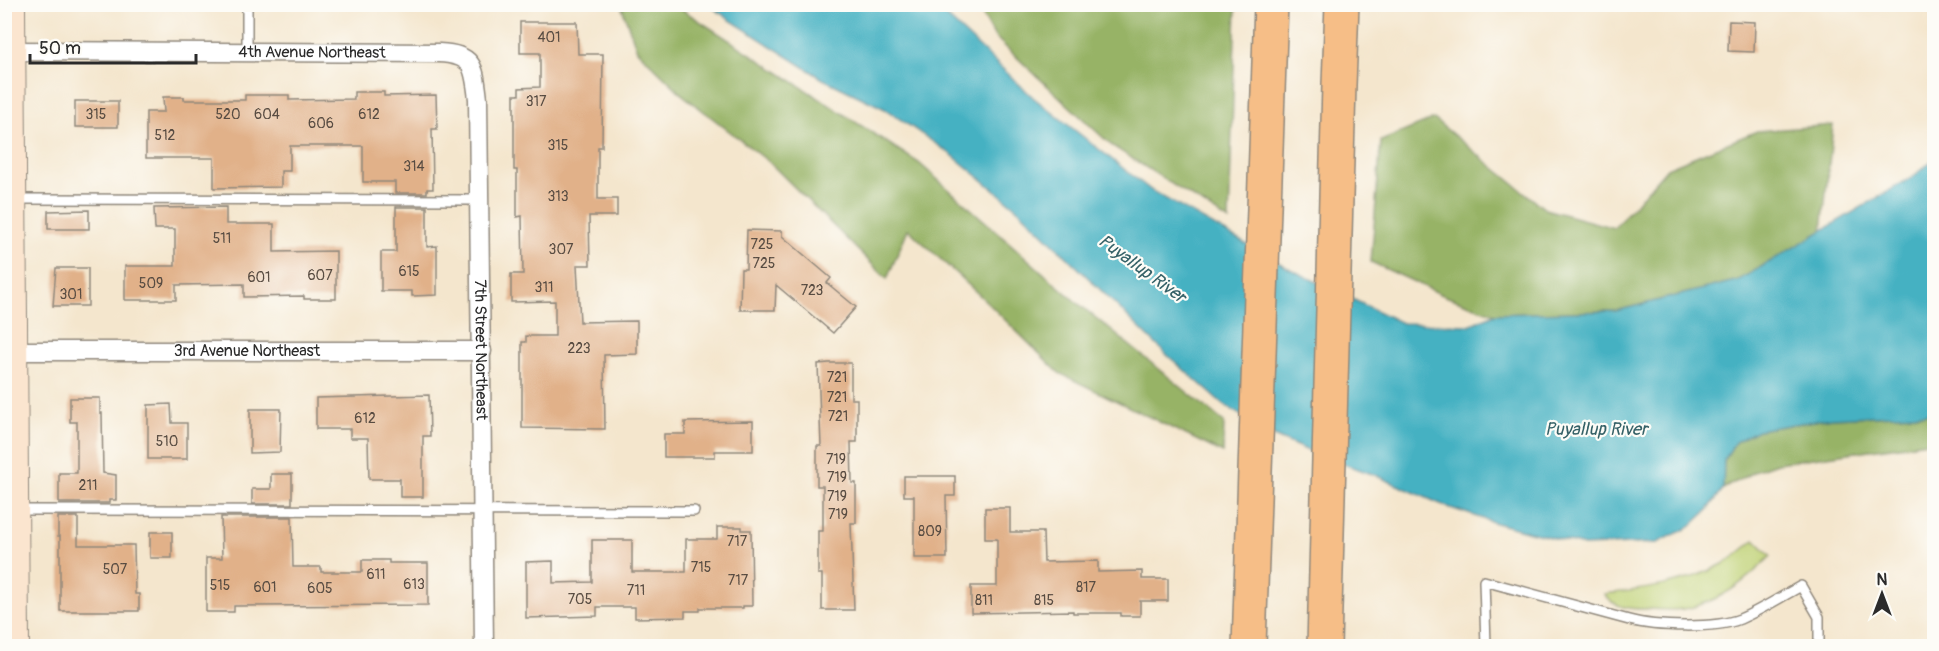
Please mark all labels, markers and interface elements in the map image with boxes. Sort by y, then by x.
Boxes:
scale bar [30,27,196,65]
house number: 401 [537,29,561,46]
text: 50 m [39,37,81,60]
street label: 4th Avenue Northeast [238,42,386,63]
house number: 317 [526,93,547,110]
house number: 315 [86,106,106,123]
house number: 520 [216,106,240,123]
house number: 604 [254,106,280,123]
house number: 612 [358,106,380,123]
house number: 606 [308,115,334,132]
house number: 512 [155,127,176,144]
house number: 315 [548,137,568,154]
house number: 314 [403,158,425,175]
house number: 313 [547,188,569,205]
house number: 511 [213,230,231,247]
water label: Puyallup River [1094,230,1192,310]
house number: 725 [751,236,773,253]
house number: 307 [549,241,574,258]
house number: 725 [753,255,775,272]
house number: 615 [398,263,420,280]
house number: 607 [307,267,333,284]
house number: 601 [247,269,271,286]
house number: 509 [139,275,163,292]
street label: 7th Street Northeast [470,279,492,421]
house number: 311 [535,279,553,296]
house number: 723 [801,282,823,299]
house number: 301 [60,286,82,303]
house number: 223 [567,340,591,357]
street label: 3rd Avenue Northeast [174,341,321,361]
house number: 721 [827,369,847,386]
house number: 721 [827,389,847,406]
house number: 721 [828,408,848,425]
house number: 612 [354,410,376,427]
water label: Puyallup River [1545,418,1650,441]
house number: 510 [156,433,178,450]
house number: 719 [826,451,846,468]
house number: 719 [827,469,847,486]
house number: 211 [79,477,97,494]
house number: 719 [827,488,847,505]
house number: 719 [828,506,848,523]
house number: 809 [918,523,942,540]
house number: 717 [727,533,748,550]
house number: 715 [691,559,711,576]
house number: 507 [103,561,128,578]
north arrow [1852,564,1912,624]
house number: 611 [366,566,386,583]
text: N [1877,570,1888,590]
house number: 717 [728,572,749,589]
house number: 613 [403,576,425,593]
house number: 515 [210,577,230,594]
house number: 601 [253,579,277,596]
house number: 817 [1076,579,1097,596]
house number: 605 [307,580,333,597]
house number: 711 [627,582,645,599]
house number: 705 [568,591,592,608]
house number: 811 [975,592,993,609]
house number: 815 [1034,592,1054,609]

